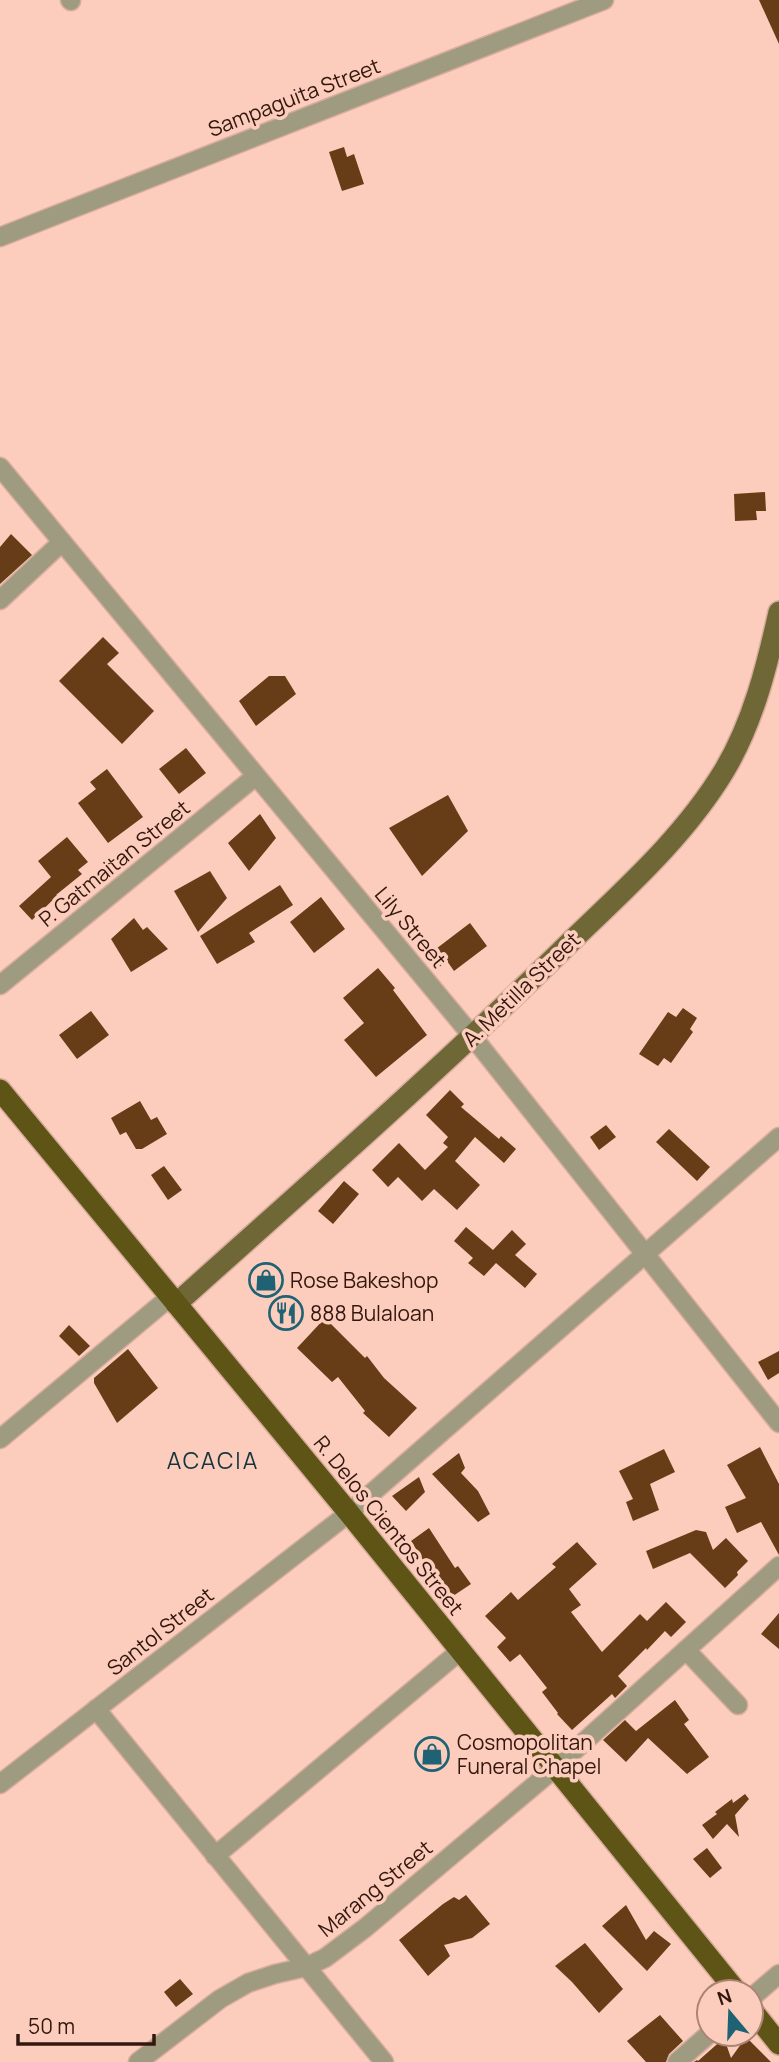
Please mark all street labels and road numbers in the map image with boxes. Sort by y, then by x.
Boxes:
street label: Sampaguita Street [204,51,384,143]
street label: P. Gatmaitan Street [33,793,195,933]
street label: Lily Street [369,881,453,973]
street label: A. Metilla Street [456,926,586,1052]
street label: R. Delos Cientos Street [308,1429,470,1621]
street label: Santol Street [101,1580,219,1682]
street label: Marang Street [312,1833,438,1943]

